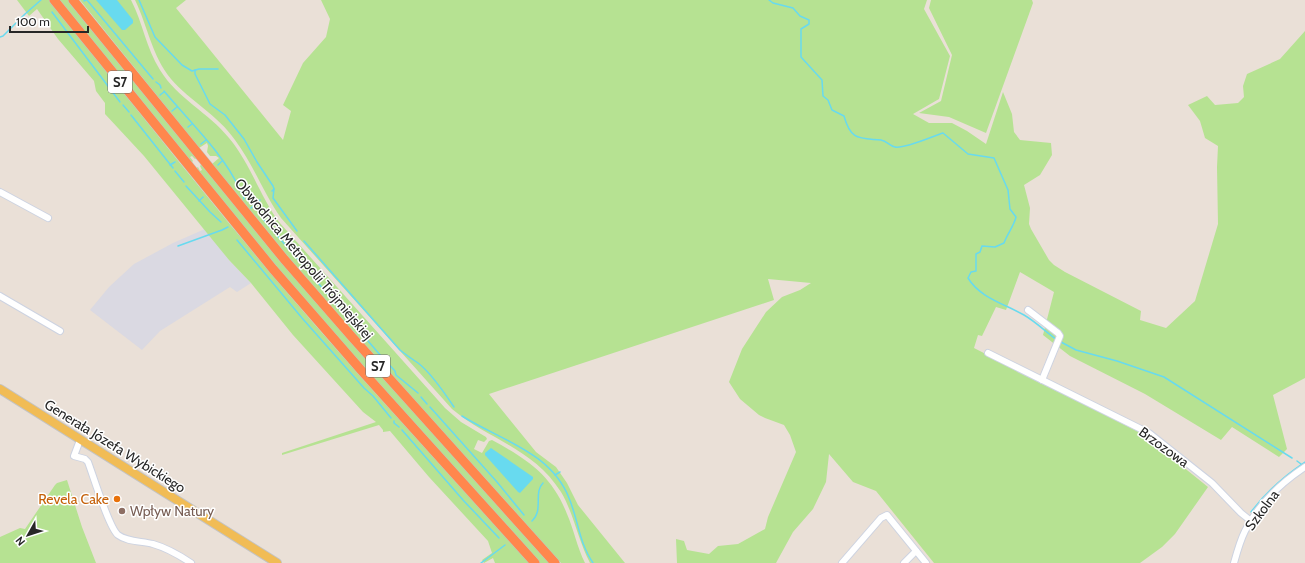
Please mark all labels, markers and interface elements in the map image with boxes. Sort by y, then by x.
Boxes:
scale bar [10,8,88,34]
text: 100 m [16,14,50,29]
road number: S7 [108,71,132,93]
street label: Obwodnica Metropolii Trójmiejskiej [231,174,377,344]
road number: S7 [366,355,390,377]
street label: Generała Józefa Wybickiego [41,395,189,497]
street label: Brzozowa [1135,423,1193,471]
street label: Szkolna [1241,486,1283,534]
place label: Revela Cake [38,490,109,508]
marker: Revela Cake [112,494,122,504]
place label: Wpływ Natury [130,502,214,520]
marker: Wpływ Natury [117,506,127,516]
north arrow [8,515,48,555]
text: N [12,534,28,549]

